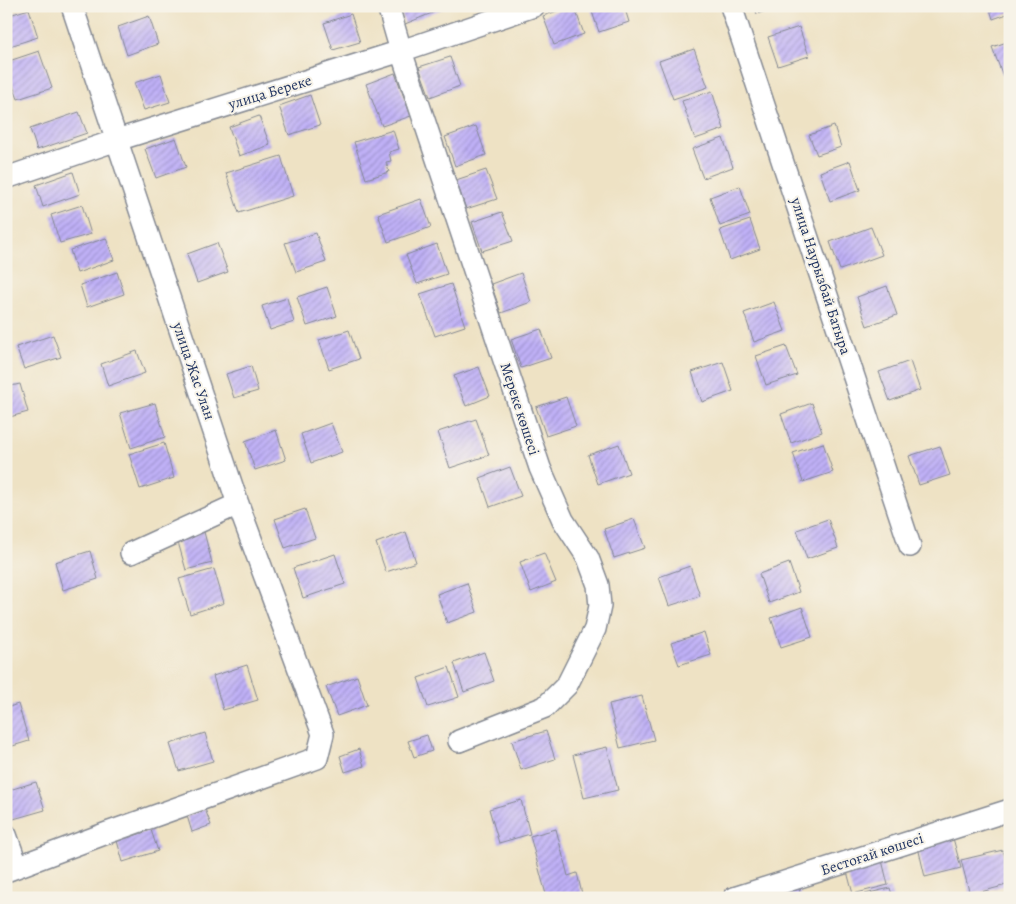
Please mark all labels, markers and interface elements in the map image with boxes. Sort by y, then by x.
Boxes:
street label: улица Береке [225,70,314,114]
street label: улица Наурызбай Батыра [786,194,856,357]
street label: улица Жас Улан [168,319,220,423]
street label: Мереке көшесі [496,360,544,458]
street label: Бестоғай көшесі [818,828,926,880]

